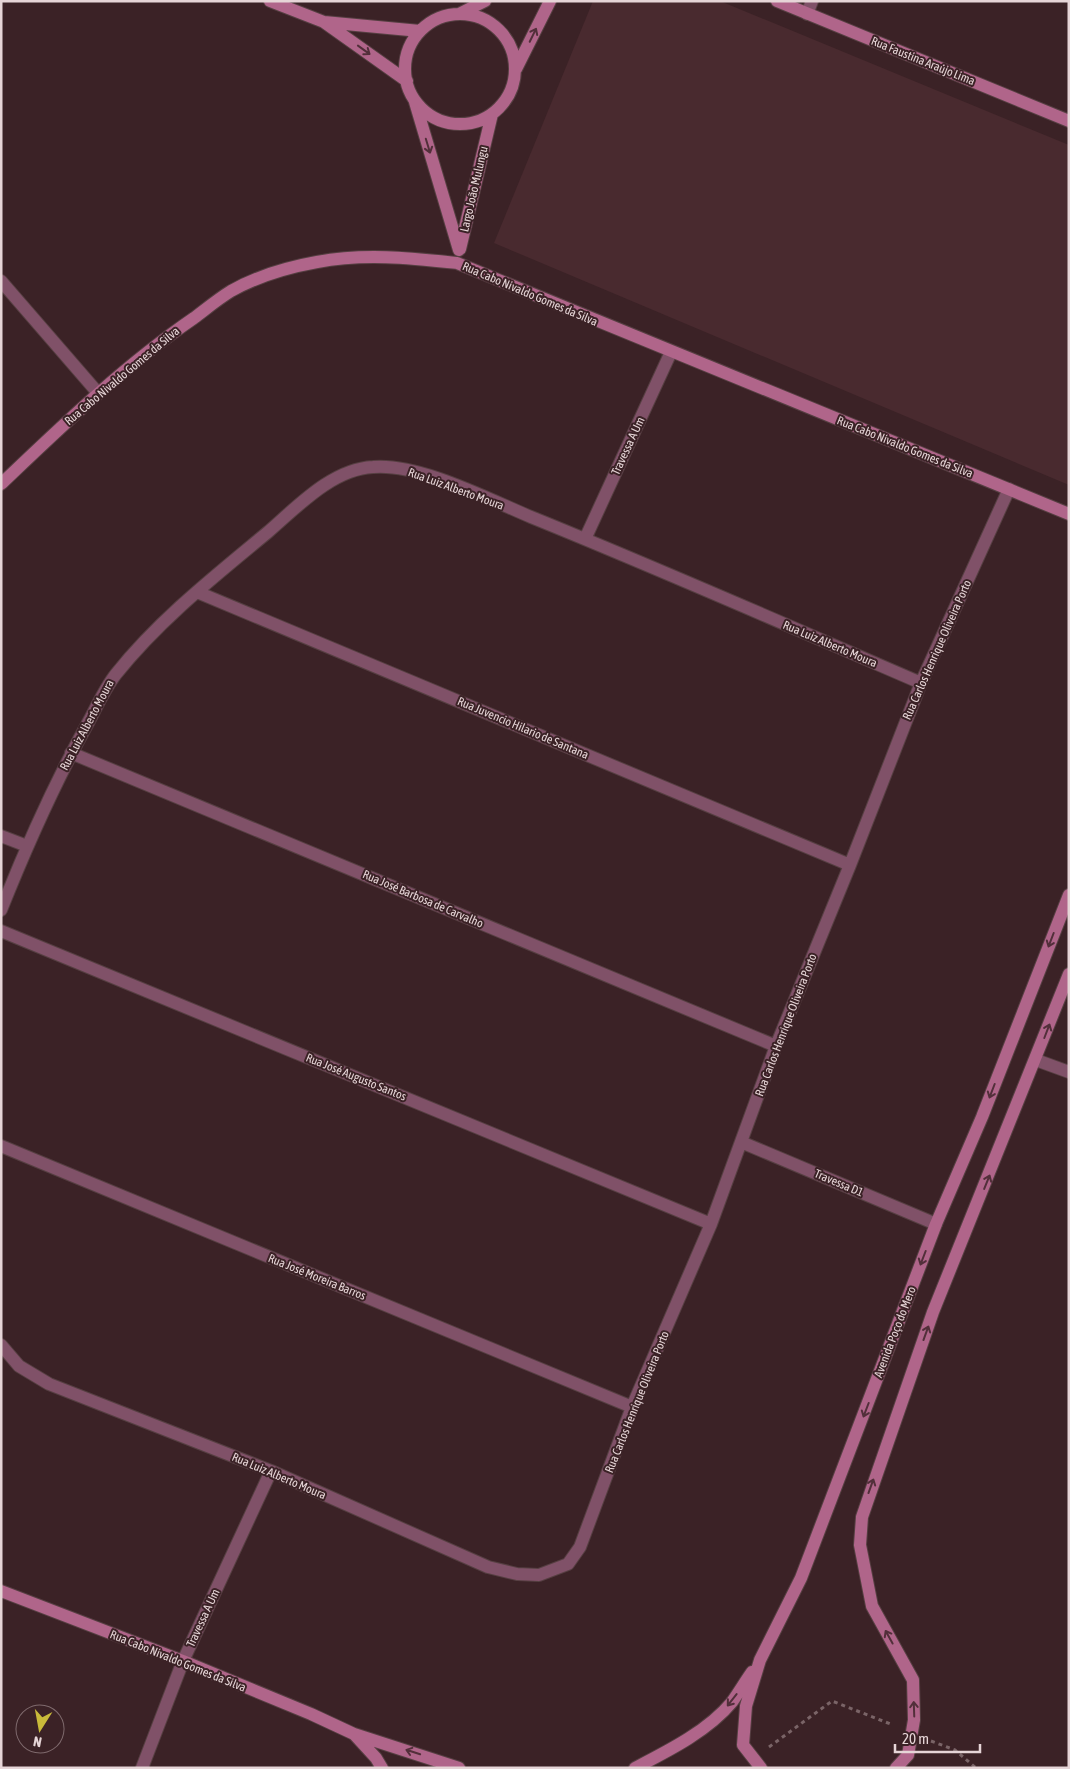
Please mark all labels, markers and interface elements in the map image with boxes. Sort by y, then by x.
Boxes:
one-way arrow [529,28,538,43]
street label: Rua Faustina Araújo Lima [869,34,977,88]
one-way arrow [357,45,371,55]
one-way arrow [424,137,434,153]
street label: Largo João Mulungu [457,145,491,233]
street label: Rua Cabo Nivaldo Gomes da Silva [460,259,600,329]
street label: Rua Cabo Nivaldo Gomes da Silva [62,324,182,428]
street label: Rua Cabo Nivaldo Gomes da Silva [835,413,975,481]
street label: Travessa A Um [608,415,648,477]
street label: Rua Luiz Alberto Moura [406,465,506,513]
street label: Rua Carlos Henrique Oliveira Porto [900,578,974,722]
street label: Rua Luiz Alberto Moura [781,618,879,670]
street label: Rua Luiz Alberto Moura [57,677,117,773]
street label: Rua Juvencio Hilario de Santana [455,694,591,762]
street label: Rua José Barbosa de Carvalho [361,867,486,931]
one-way arrow [1046,932,1055,947]
street label: Rua Carlos Henrique Oliveira Porto [752,951,820,1098]
one-way arrow [1043,1024,1052,1039]
street label: Rua José Augusto Santos [304,1050,408,1104]
one-way arrow [987,1083,996,1099]
street label: Travessa D1 [812,1166,866,1200]
one-way arrow [982,1175,992,1190]
one-way arrow [918,1249,927,1265]
street label: Rua José Moreira Barros [266,1251,368,1303]
street label: Avenida Poço do Mero [871,1284,919,1380]
one-way arrow [922,1326,931,1341]
street label: Rua Carlos Henrique Oliveira Porto [602,1329,672,1475]
one-way arrow [860,1402,870,1417]
street label: Rua Luiz Alberto Moura [230,1450,328,1502]
one-way arrow [867,1479,876,1494]
street label: Travessa A Um [183,1587,223,1649]
street label: Rua Cabo Nivaldo Gomes da Silva [108,1627,248,1695]
one-way arrow [884,1630,893,1645]
one-way arrow [727,1693,738,1706]
one-way arrow [909,1701,919,1718]
north arrow [15,1704,65,1754]
scale bar [895,1722,980,1754]
text: 20 m [902,1730,929,1747]
text: N [32,1733,43,1750]
one-way arrow [405,1747,421,1756]

